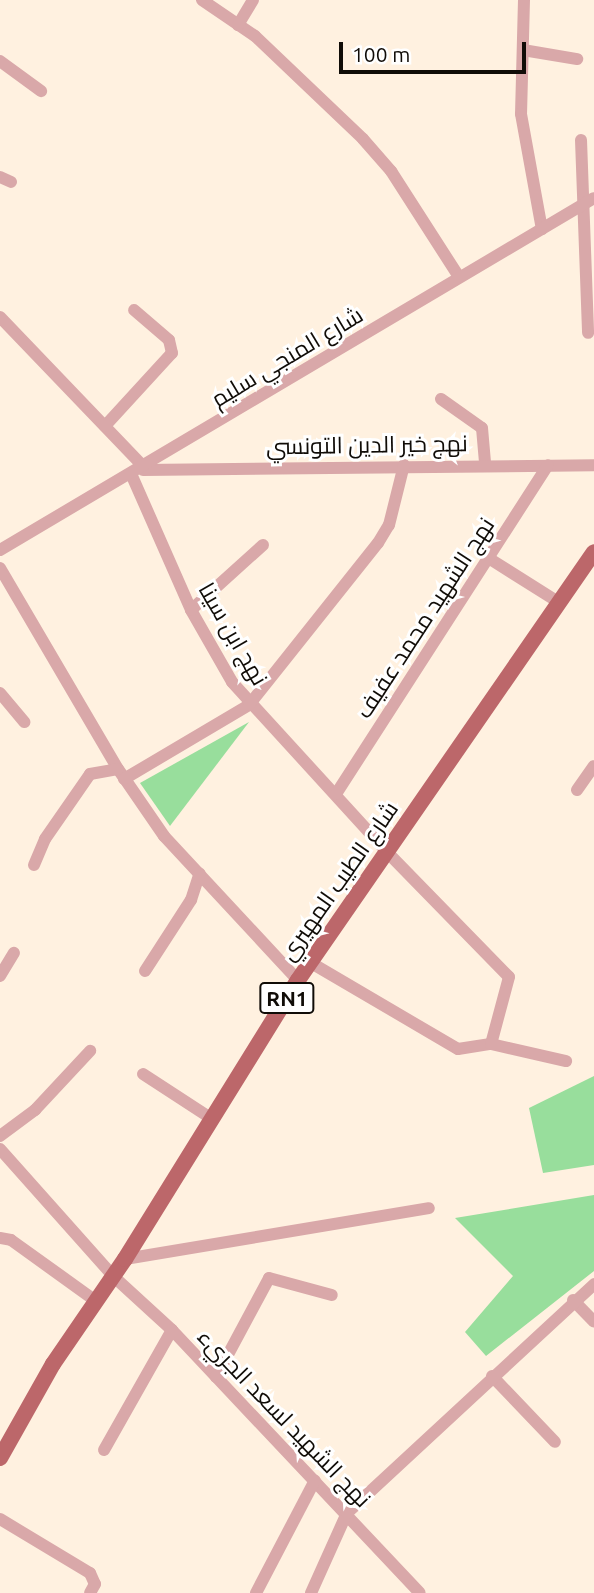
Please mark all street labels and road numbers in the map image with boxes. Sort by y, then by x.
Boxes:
street label: شارع المنجي سليم [206,301,368,413]
street label: نهج خير الدين التونسي [266,429,468,461]
street label: نهج الشهيد محمد عفيف [350,512,500,724]
street label: نهج ابن سينا [193,578,273,690]
street label: شارع الطيب المهيري [274,796,404,966]
road number: RN1 [259,981,315,1016]
street label: نهج الشهيد لسعد الجريء [192,1323,376,1513]

